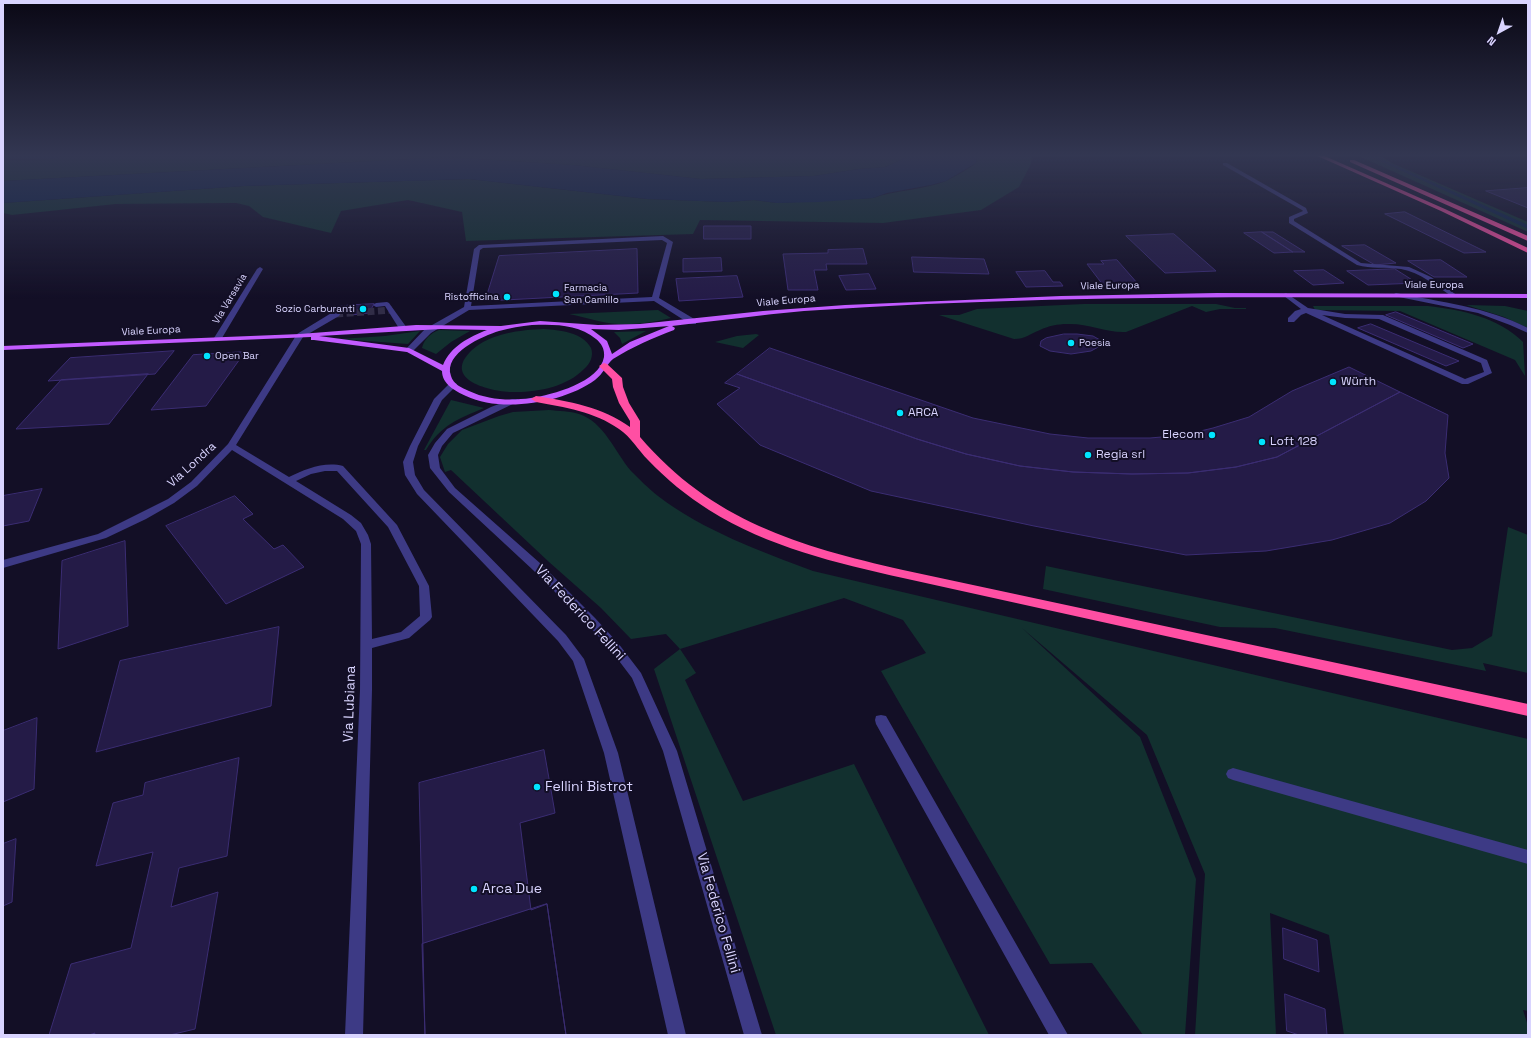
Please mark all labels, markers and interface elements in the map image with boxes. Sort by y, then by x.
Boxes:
north arrow [1479,12,1519,52]
text: N [1484,33,1499,49]
street label: Via Varsavia [210,272,250,326]
street label: Viale Europa [1080,279,1140,293]
street label: Viale Europa [1404,279,1464,291]
place label: Farmacia San Camillo [564,282,619,306]
marker: Farmacia San Camillo [551,289,561,299]
place label: Ristofficina [445,291,499,303]
marker: Ristofficina [502,292,512,302]
street label: Viale Europa [756,292,816,310]
place label: Sozio Carburanti [276,303,355,315]
marker: Sozio Carburanti [358,304,368,314]
street label: Viale Europa [121,323,181,339]
place label: Poesia [1079,337,1110,349]
marker: Poesia [1066,338,1076,348]
place label: Open Bar [215,350,259,362]
marker: Open Bar [202,351,212,361]
place label: Würth [1341,375,1376,389]
marker: Würth [1328,377,1338,387]
place label: ARCA [908,406,938,420]
marker: ARCA [895,408,905,418]
place label: Elecom [1162,428,1204,442]
marker: Elecom [1207,430,1217,440]
place label: Loft 128 [1270,435,1317,449]
marker: Loft 128 [1257,437,1267,447]
street label: Via Londra [165,439,219,491]
place label: Regia srl [1096,448,1145,462]
marker: Regia srl [1083,450,1093,460]
street label: Via Federico Fellini [532,562,628,664]
street label: Via Lubiana [340,665,360,743]
place label: Fellini Bistrot [545,779,633,795]
marker: Fellini Bistrot [532,782,542,792]
street label: Via Federico Fellini [693,851,743,975]
place label: Arca Due [482,881,542,897]
marker: Arca Due [469,884,479,894]

